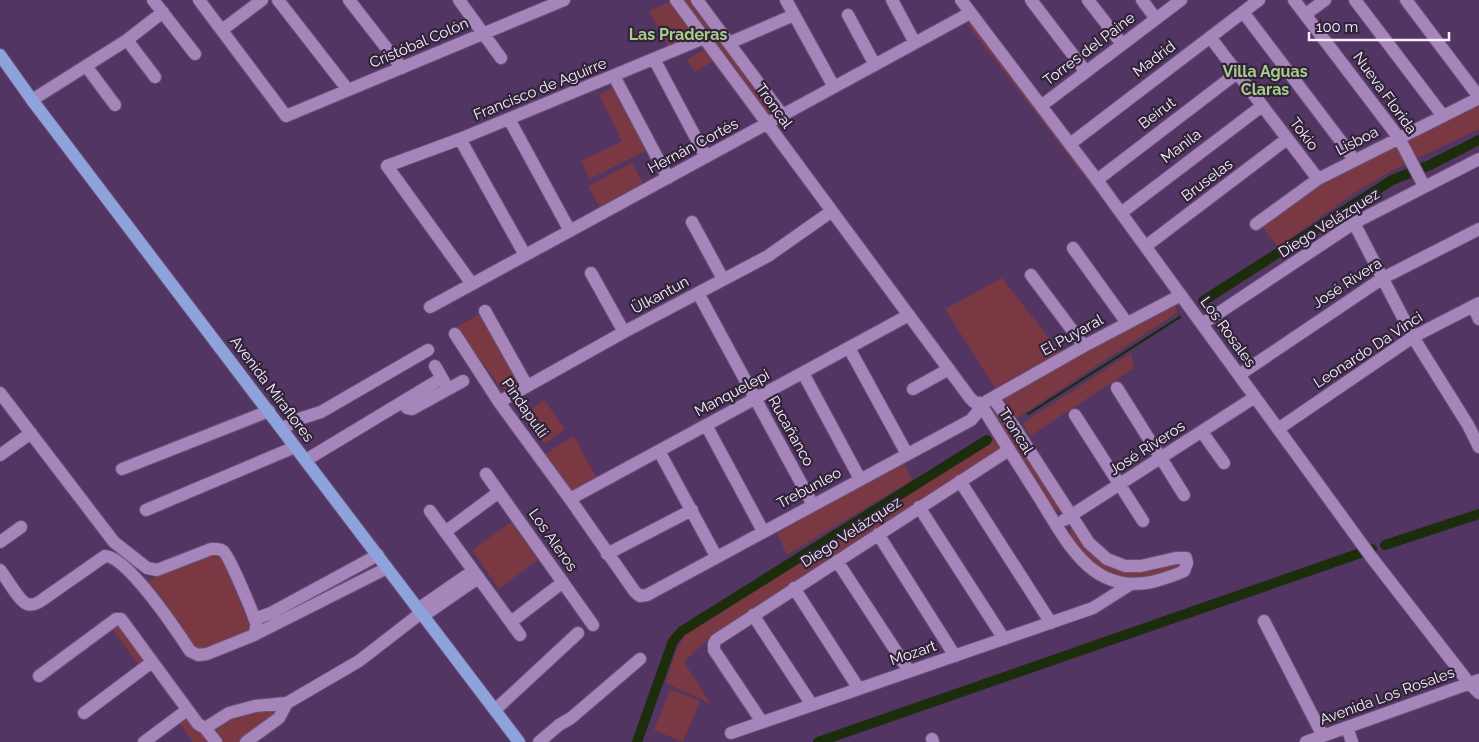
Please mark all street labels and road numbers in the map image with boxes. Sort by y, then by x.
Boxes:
street label: Torres del Paine [1040,8,1139,89]
street label: Cristóbal Colón [367,14,471,72]
street label: Madrid [1129,37,1179,81]
street label: Nueva Florida [1349,49,1421,137]
street label: Francisco de Aguirre [471,54,609,124]
street label: Troncal [752,80,797,133]
street label: Beirut [1135,93,1179,133]
street label: Tokio [1286,114,1322,154]
street label: Hernán Cortés [645,115,741,177]
street label: Lisboa [1333,123,1381,159]
street label: Manila [1157,125,1205,167]
street label: Bruselas [1178,155,1236,205]
street label: Diego Velázquez [1275,185,1383,261]
street label: José Rivera [1309,254,1385,312]
street label: Ülkantun [628,271,692,318]
street label: Los Rosales [1196,293,1260,371]
street label: Leonardo Da Vinci [1310,308,1426,392]
street label: El Puyaral [1038,310,1107,359]
street label: Avenida Miraflores [226,332,318,446]
street label: Manquelepi [691,366,773,420]
street label: Pindapulli [498,375,552,441]
street label: Rucañanco [764,393,818,469]
street label: Troncal [995,405,1038,458]
street label: José Riveros [1106,417,1188,479]
street label: Trebunleo [774,464,844,512]
street label: Diego Velázquez [797,493,905,571]
street label: Los Aleros [525,505,581,575]
street label: Mozart [888,637,938,669]
street label: Avenida Los Rosales [1317,663,1457,729]

